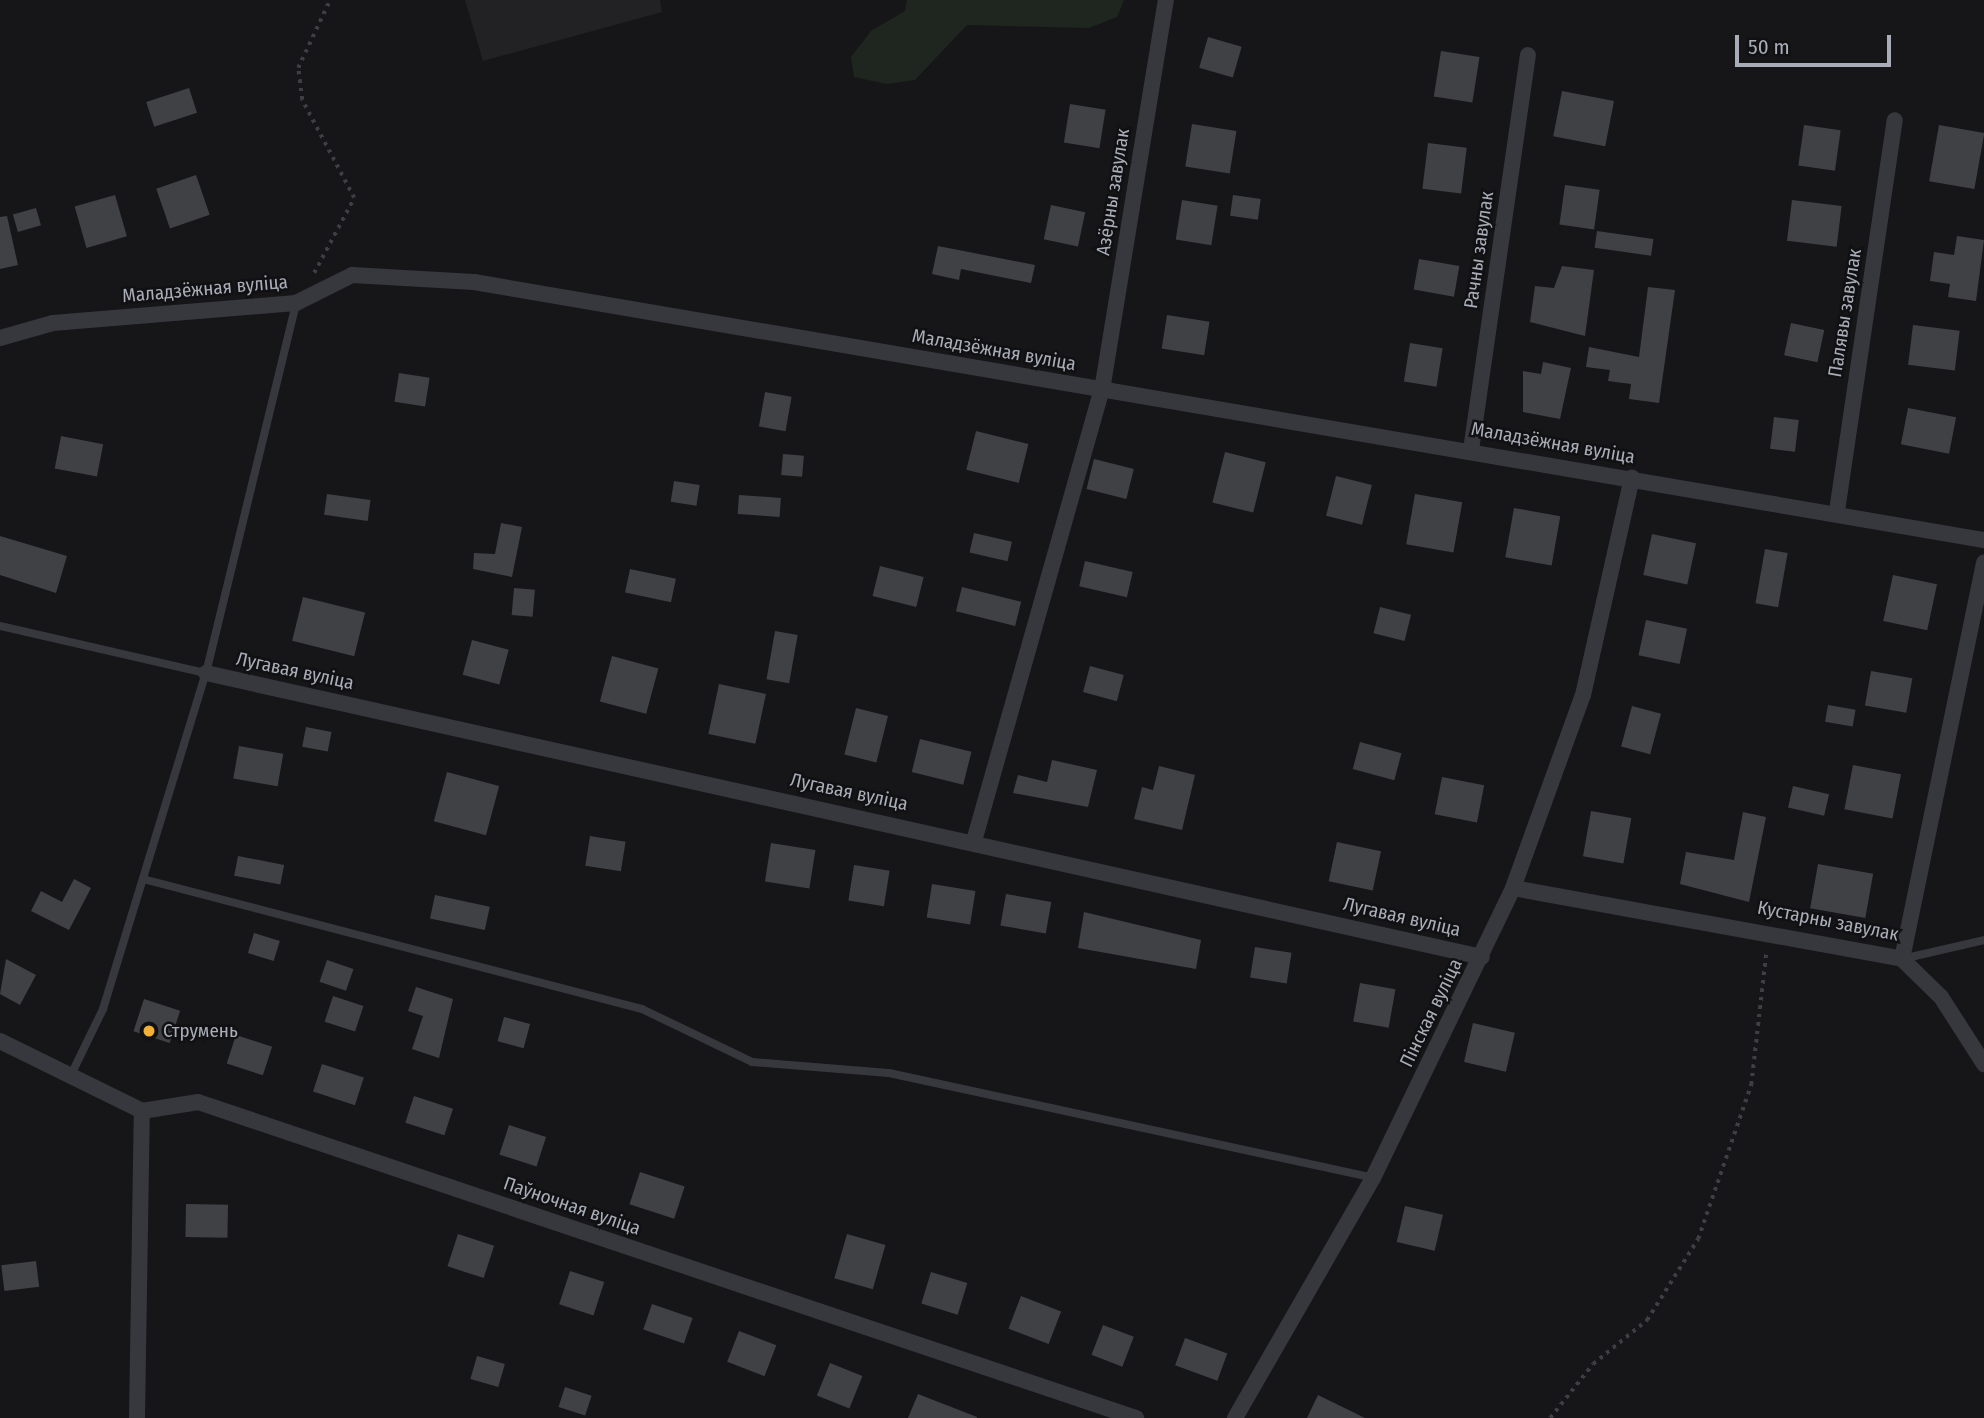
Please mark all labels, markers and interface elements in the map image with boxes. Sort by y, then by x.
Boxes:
scale bar [1739,21,1895,65]
text: 50 m [1748,34,1790,60]
street label: Азёрны завулак [1092,127,1134,257]
street label: Рачны завулак [1460,190,1498,310]
street label: Палявы завулак [1824,247,1866,379]
street label: Маладзёжная вуліца [121,270,289,308]
street label: Маладзёжная вуліца [910,324,1078,376]
street label: Маладзёжная вуліца [1469,417,1637,469]
street label: Лугавая вуліца [234,647,356,695]
street label: Лугавая вуліца [788,768,910,816]
street label: Лугавая вуліца [1341,892,1463,942]
street label: Кустарны завулак [1755,896,1901,946]
street label: Пінская вуліца [1395,955,1467,1071]
place label: Струмень [163,1020,238,1042]
marker: Струмень [141,1023,157,1039]
street label: Паўночная вуліца [501,1172,643,1240]

